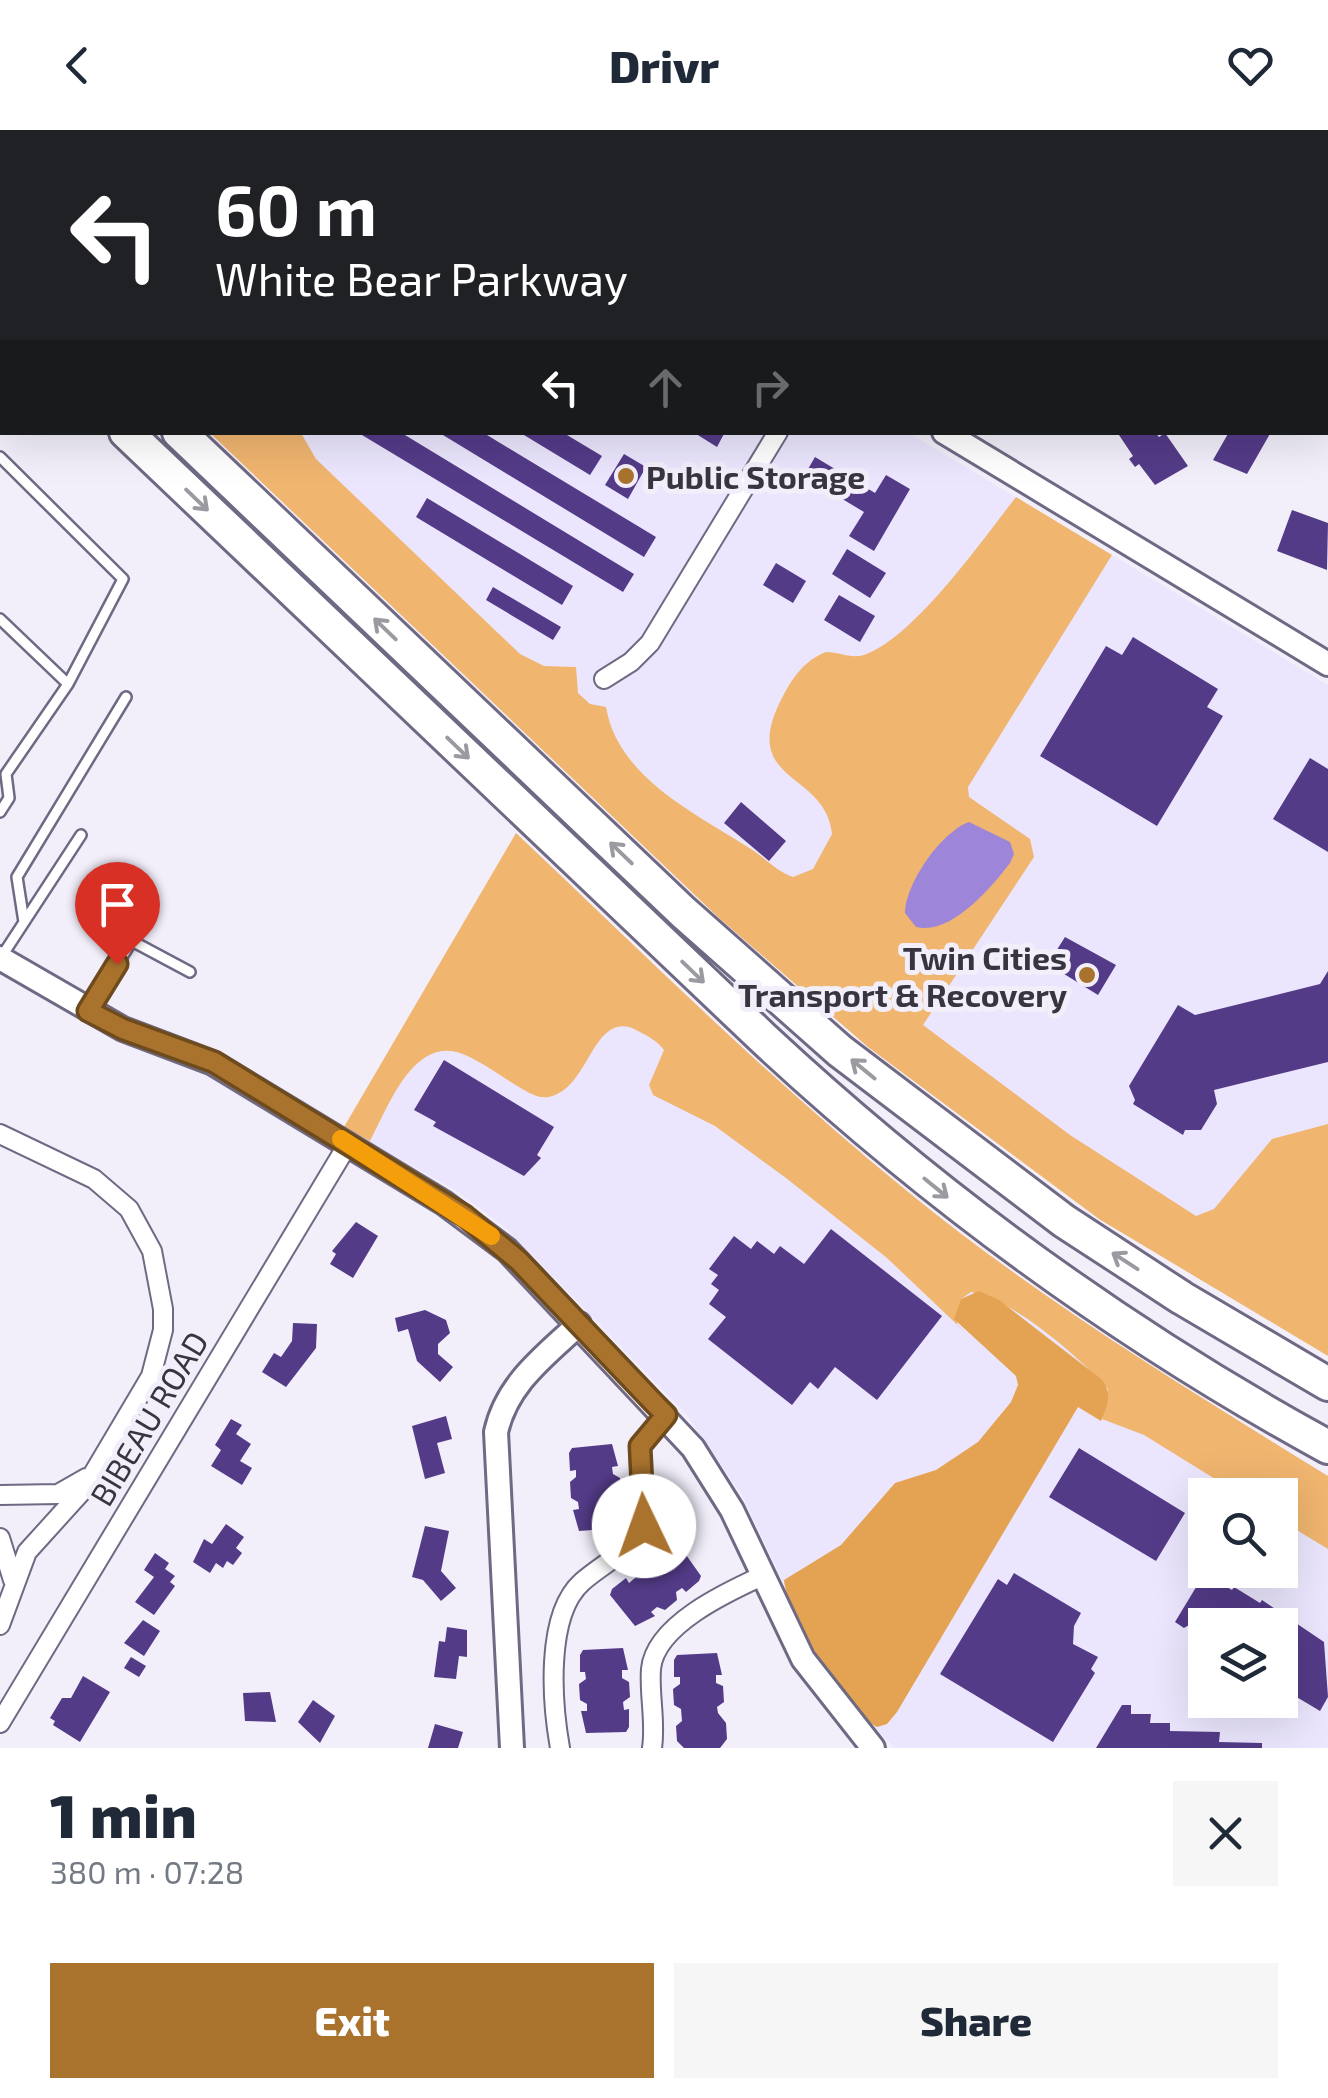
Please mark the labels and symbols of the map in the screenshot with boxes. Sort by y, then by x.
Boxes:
place label: Public Storage [646,457,865,495]
marker: Public Storage [615,465,637,487]
one-way arrow [184,488,209,511]
one-way arrow [374,617,398,641]
one-way arrow [445,736,469,760]
one-way arrow [609,841,633,865]
pin [75,862,160,965]
place label: Twin Cities Transport & Recovery [738,938,1067,1014]
one-way arrow [681,960,705,984]
marker: Twin Cities Transport & Recovery [1076,964,1098,986]
one-way arrow [850,1058,876,1080]
one-way arrow [922,1177,949,1198]
one-way arrow [1111,1251,1139,1272]
street label: BIBEAU ROAD [81,1324,215,1512]
position arrow [592,1474,696,1578]

